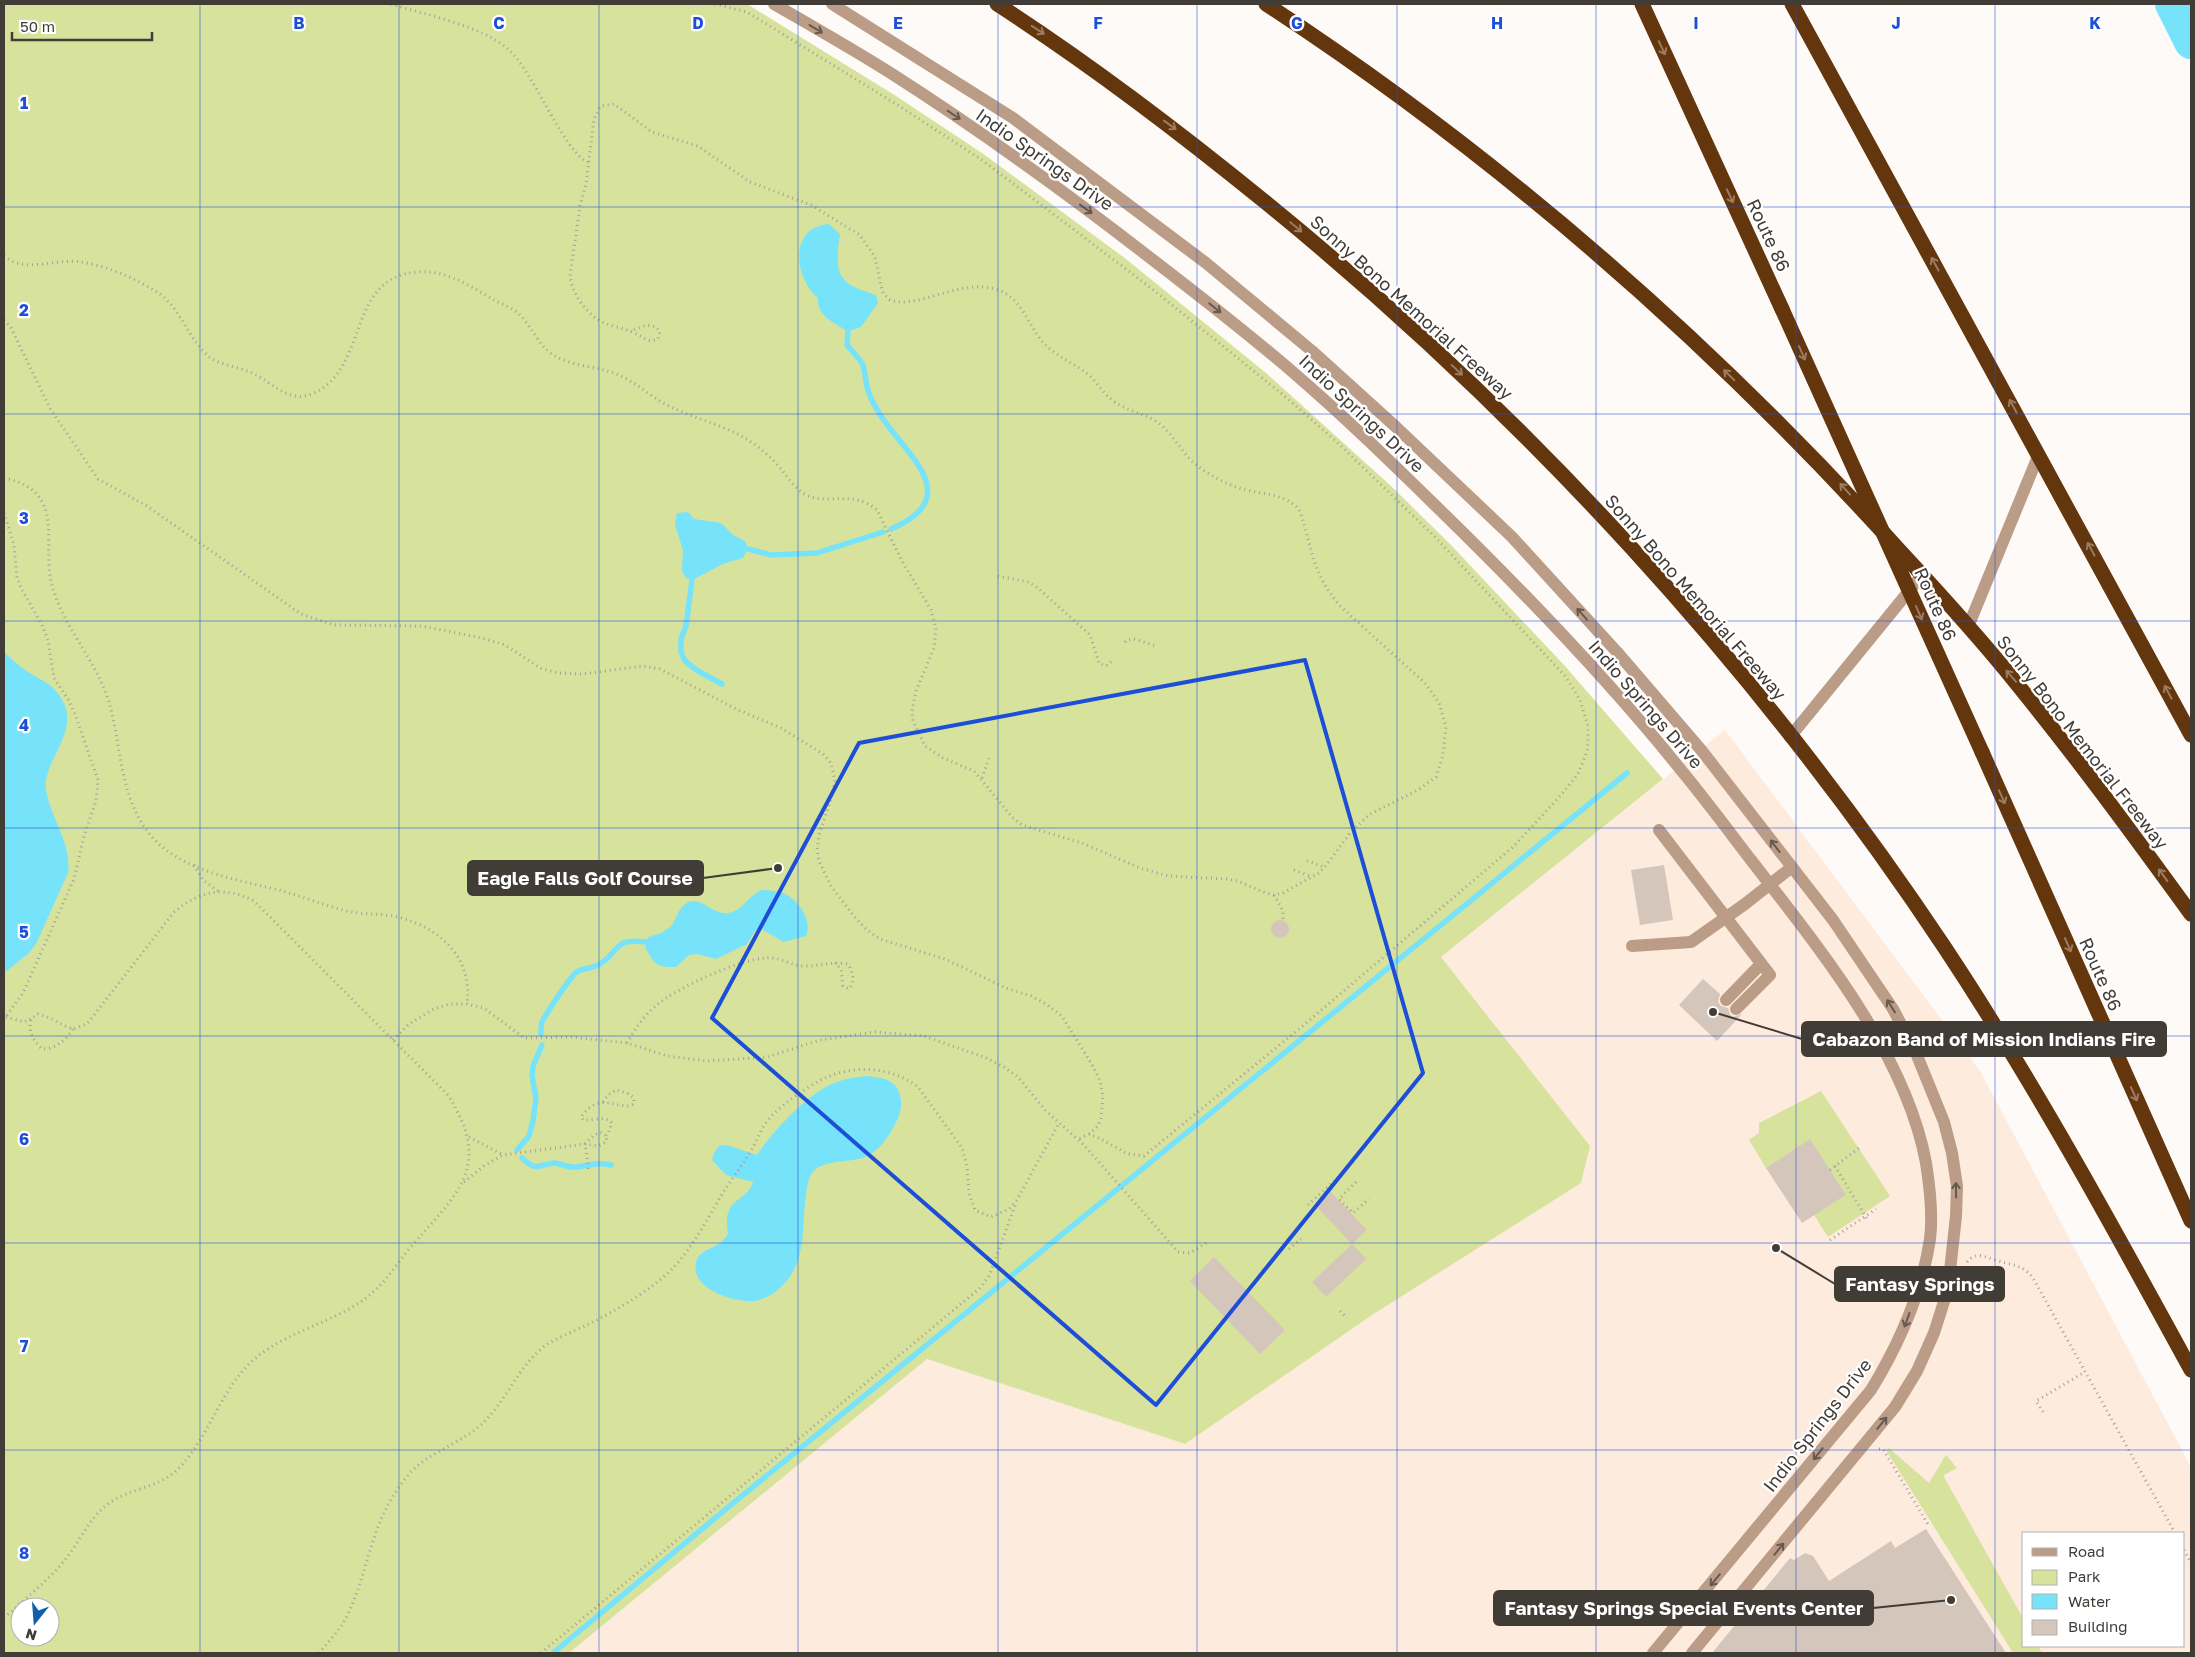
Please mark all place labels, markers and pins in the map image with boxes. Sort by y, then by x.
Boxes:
callout: Eagle Falls Golf Course [468,861,703,895]
callout: Cabazon Band of Mission Indians Fire [1802,1022,2166,1056]
callout: Fantasy Springs [1835,1267,2004,1301]
callout: Fantasy Springs Special Events Center [1494,1591,1873,1625]

